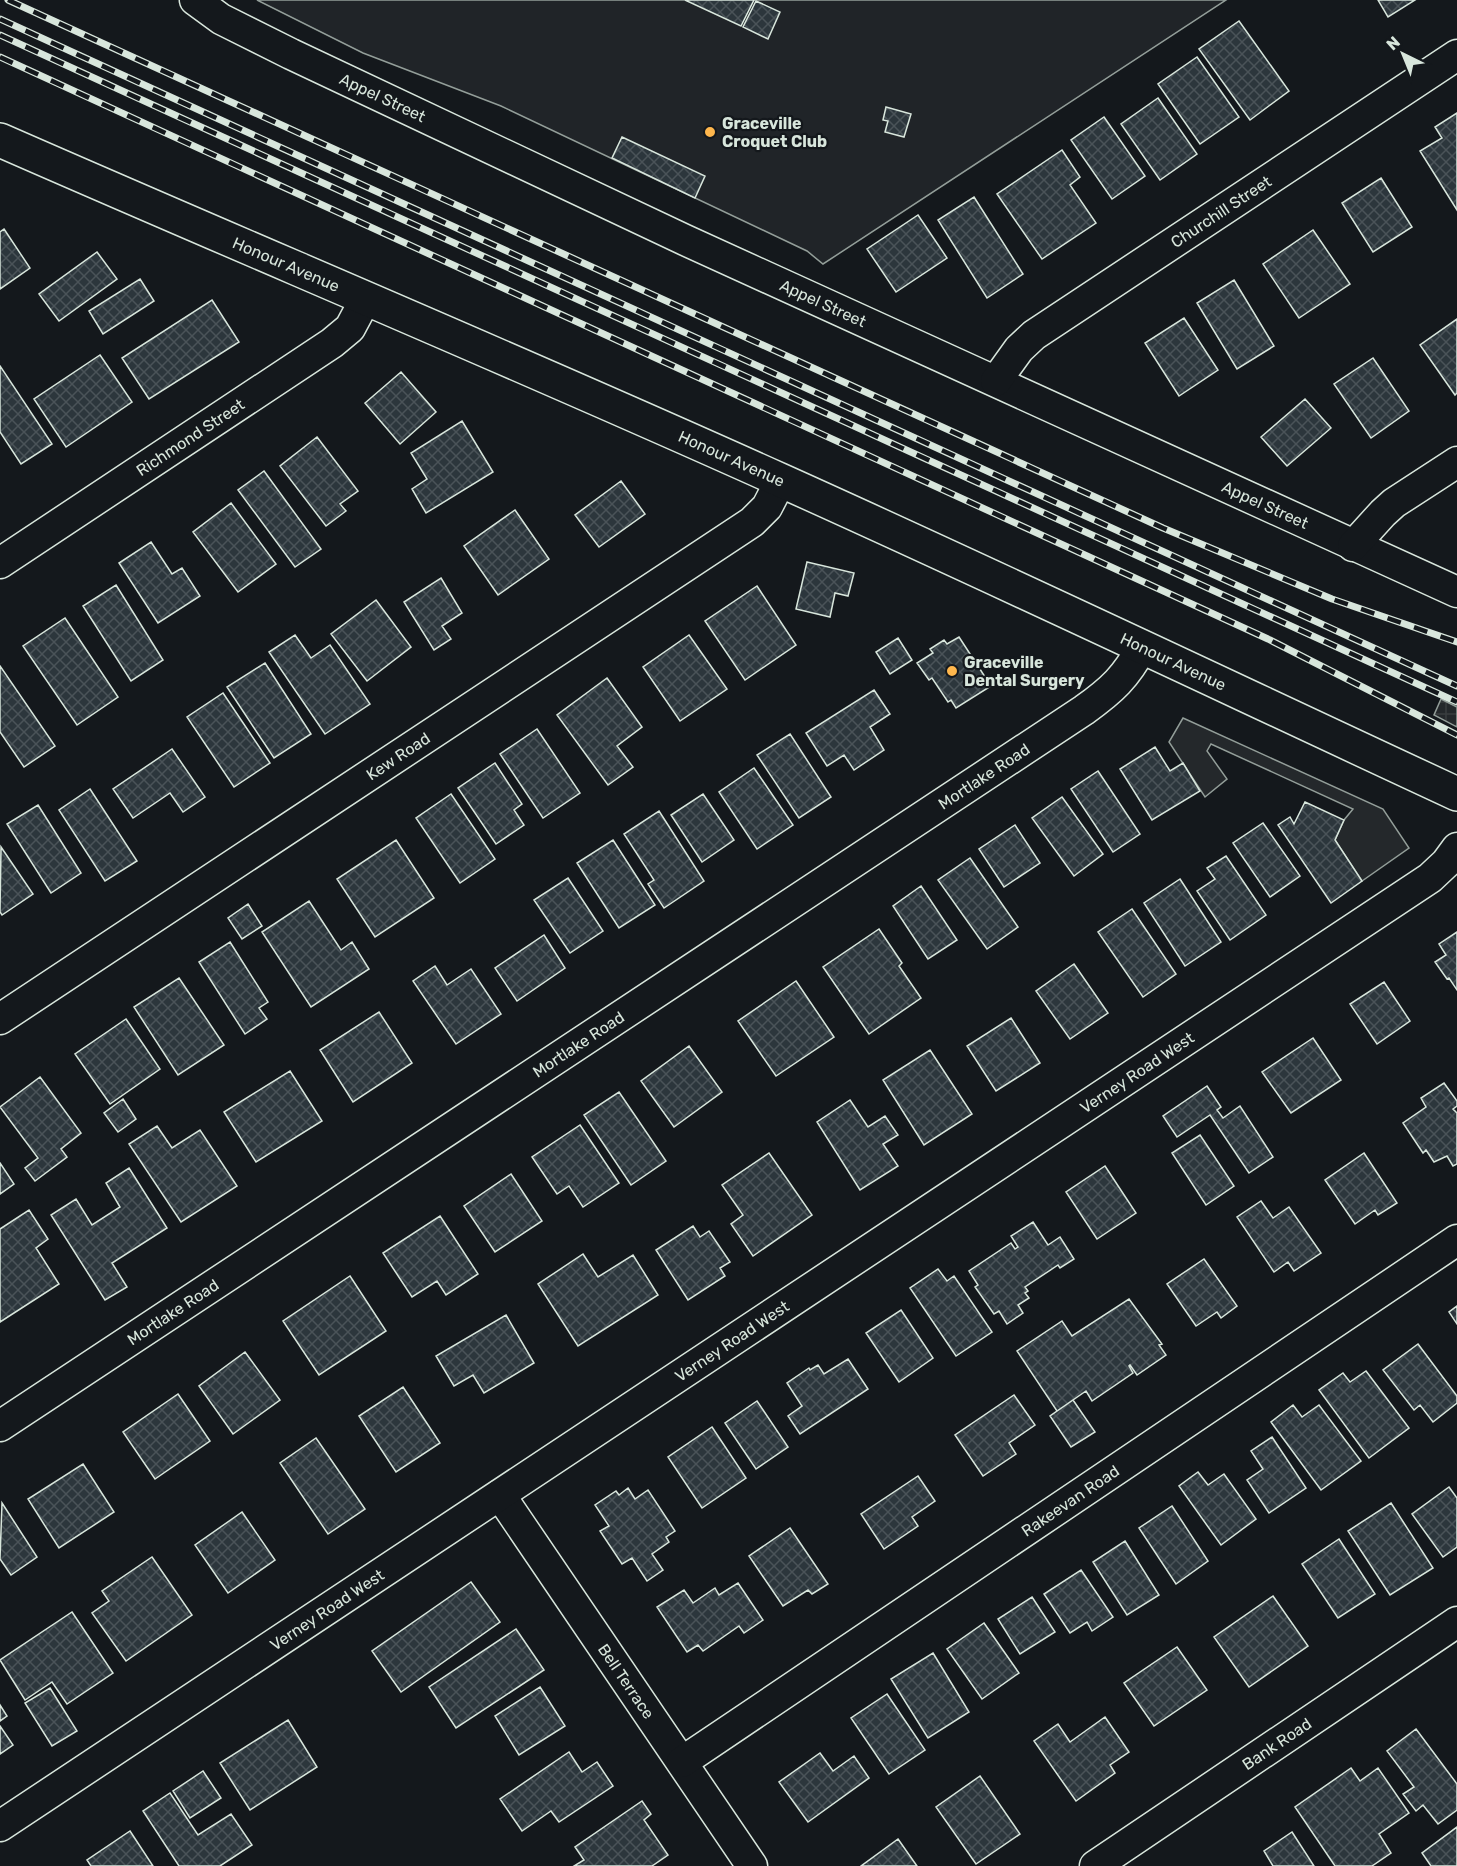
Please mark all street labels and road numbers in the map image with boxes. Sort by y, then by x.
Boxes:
street label: Appel Street [337,69,429,126]
street label: Churchill Street [1167,171,1275,251]
street label: Honour Avenue [230,233,343,295]
street label: Appel Street [777,275,869,331]
street label: Richmond Street [132,394,248,480]
street label: Honour Avenue [676,426,788,490]
street label: Appel Street [1219,477,1312,533]
street label: Honour Avenue [1117,628,1229,694]
street label: Kew Road [363,728,433,784]
street label: Mortlake Road [934,739,1033,813]
street label: Mortlake Road [529,1007,628,1081]
street label: Verney Road West [1076,1028,1198,1117]
street label: Mortlake Road [123,1275,222,1349]
street label: Verney Road West [671,1296,792,1386]
street label: Rakeevan Road [1018,1461,1123,1540]
street label: Verney Road West [266,1565,387,1654]
street label: Bell Terrace [594,1640,659,1722]
street label: Bank Road [1238,1714,1315,1774]

